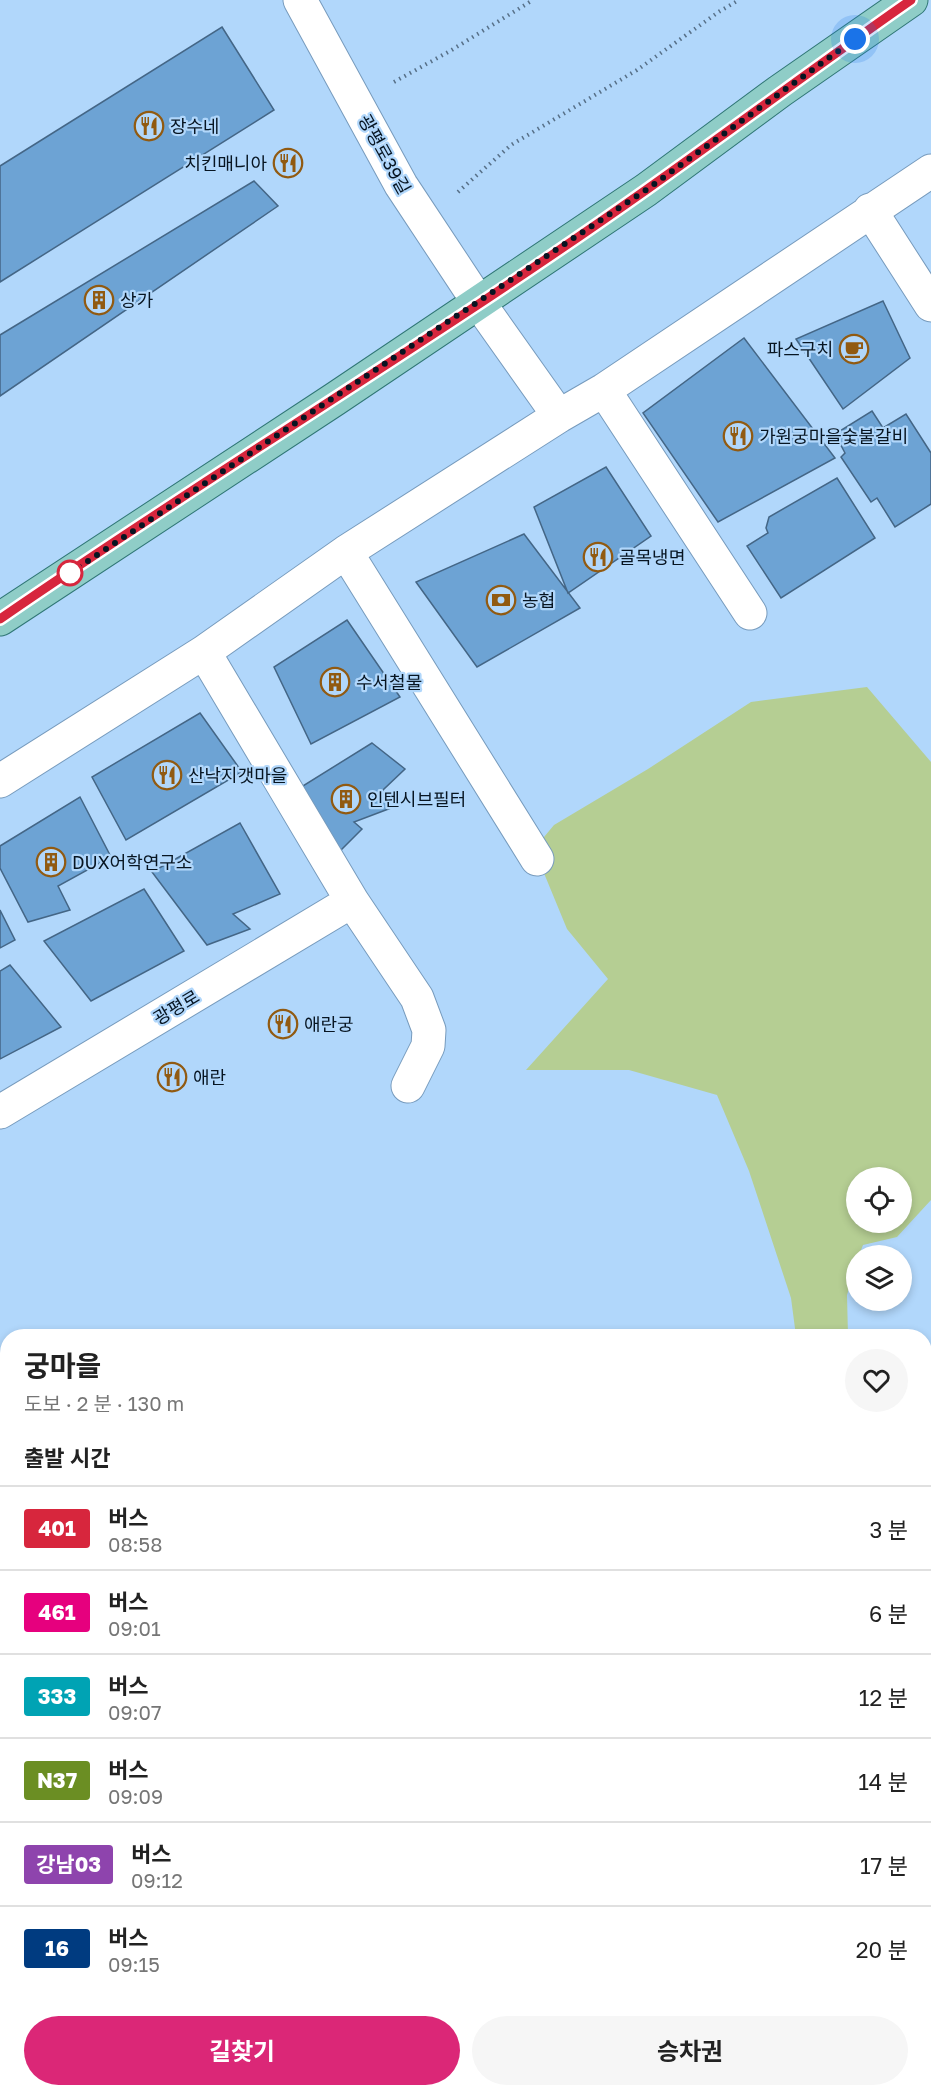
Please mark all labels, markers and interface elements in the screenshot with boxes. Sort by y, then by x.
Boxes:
your location [840,24,870,54]
restaurant icon: 장수네 [133,110,165,142]
street label: 광평로39길 [354,110,416,198]
place label: 장수네 [170,115,220,137]
restaurant icon: 치킨매니아 [272,147,304,179]
place label: 치킨매니아 [184,152,267,174]
building icon: 상가 [83,284,115,316]
place label: 상가 [120,289,154,311]
cafe icon: 파스구치 [838,333,870,365]
place label: 파스구치 [767,338,833,360]
restaurant icon: 가원궁마을숯불갈비 [722,420,754,452]
place label: 가원궁마을숯불갈비 [759,425,908,447]
restaurant icon: 골목냉면 [582,541,614,573]
place label: 골목냉면 [619,546,685,568]
unlabelled marker [57,560,83,586]
bank icon: 농협 [485,584,517,616]
place label: 농협 [522,589,555,611]
building icon: 수서철물 [319,666,351,698]
place label: 수서철물 [356,671,422,693]
restaurant icon: 산낙지갯마을 [151,759,183,791]
place label: 산낙지갯마을 [188,764,287,786]
building icon: 인텐시브필터 [330,783,362,815]
place label: 인텐시브필터 [367,788,466,810]
building icon: DUX어학연구소 [35,846,67,878]
place label: DUX어학연구소 [72,851,192,873]
street label: 광평로 [149,985,203,1029]
restaurant icon: 애란궁 [267,1008,299,1040]
place label: 애란궁 [304,1013,354,1035]
restaurant icon: 애란 [156,1061,188,1093]
place label: 애란 [193,1066,226,1088]
map controls [846,1167,912,1311]
button: locate [846,1167,912,1233]
button: layers [846,1245,912,1311]
text: 궁마을 [24,1349,101,1382]
button: heart [845,1349,908,1412]
text: 도보 · 2 분 · 130 m [24,1391,184,1415]
text: 출발 시간 [24,1444,110,1471]
text: 버스 [108,1504,148,1531]
text: 401 [38,1515,76,1541]
text: 3 분 [869,1516,908,1543]
text: 08:58 [108,1532,162,1556]
text: 버스 [108,1588,148,1615]
text: 461 [38,1599,76,1625]
text: 6 분 [869,1600,908,1627]
text: 09:01 [108,1616,161,1640]
text: 버스 [108,1672,148,1699]
text: 333 [38,1683,76,1709]
text: 12 분 [859,1684,908,1711]
text: 09:07 [108,1700,162,1724]
text: 버스 [108,1756,148,1783]
text: N37 [37,1767,77,1793]
text: 14 분 [858,1768,908,1795]
text: 09:09 [108,1784,163,1808]
text: 버스 [131,1840,172,1867]
text: 강남03 [36,1851,101,1877]
text: 17 분 [860,1852,908,1879]
text: 09:12 [131,1868,183,1892]
text: 버스 [108,1924,148,1951]
text: 16 [45,1935,69,1961]
text: 20 분 [856,1936,908,1963]
text: 09:15 [108,1952,160,1976]
button: 길찾기 [24,2016,460,2085]
button: 승차권 [472,2016,908,2085]

